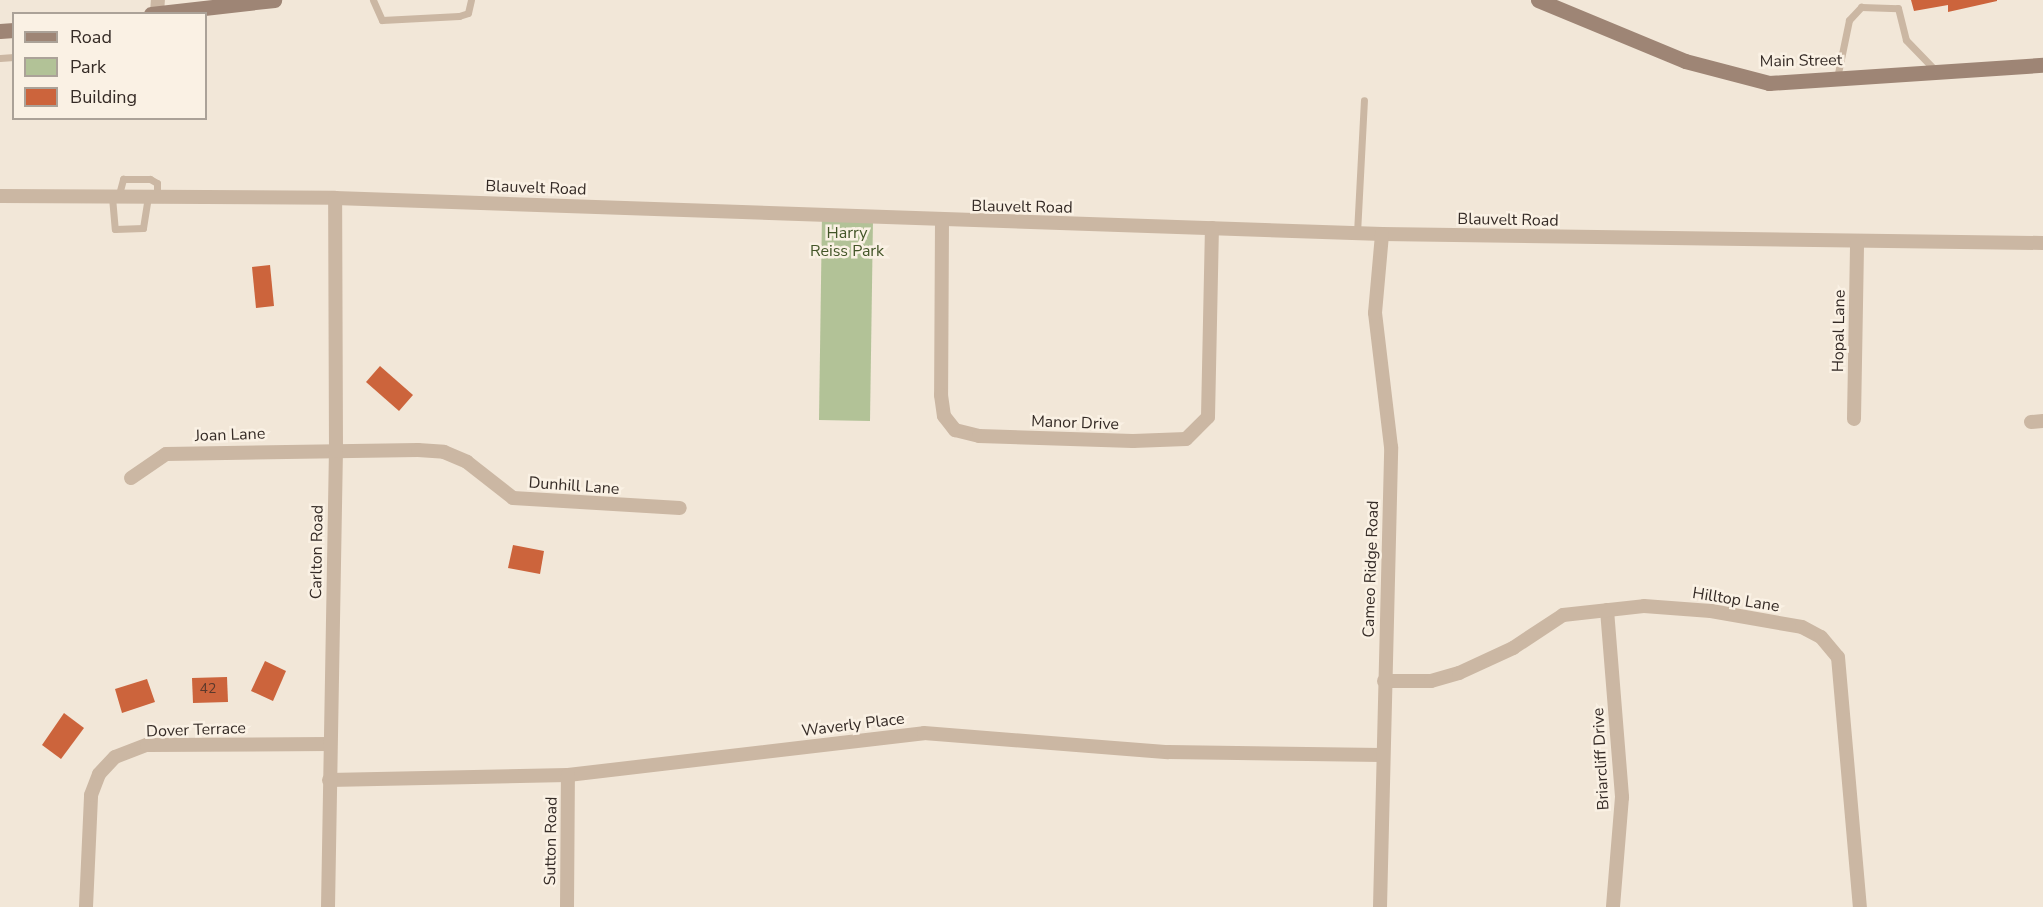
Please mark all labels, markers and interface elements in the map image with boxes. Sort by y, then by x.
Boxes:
legend [12,12,207,120]
text: Road [70,25,112,49]
street label: Main Street [1759,51,1843,71]
text: Park [70,55,106,79]
text: Building [70,85,137,109]
street label: Blauvelt Road [485,177,587,199]
street label: Blauvelt Road [971,197,1073,217]
street label: Blauvelt Road [1457,210,1559,230]
park label: Harry Reiss Park [810,223,884,261]
street label: Hopal Lane [1829,290,1849,372]
street label: Manor Drive [1031,412,1119,434]
street label: Joan Lane [194,424,266,446]
street label: Dunhill Lane [528,473,620,499]
street label: Cameo Ridge Road [1359,500,1383,638]
street label: Carlton Road [307,505,327,599]
street label: Hilltop Lane [1691,584,1781,616]
house number: 42 [200,681,216,697]
street label: Briarcliff Drive [1589,707,1613,811]
street label: Waverly Place [800,709,906,741]
street label: Dover Terrace [146,719,246,741]
street label: Sutton Road [541,796,561,886]

